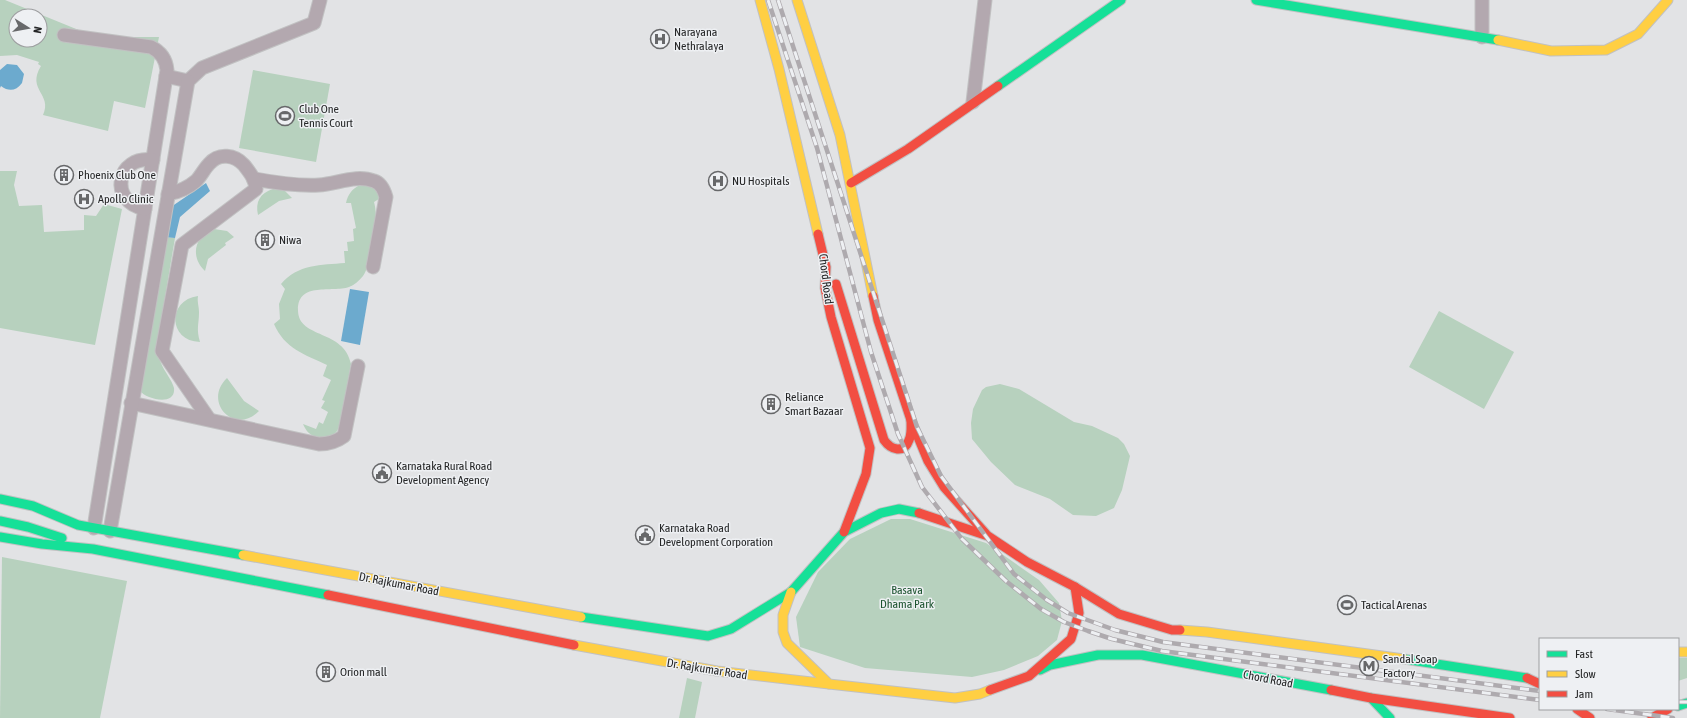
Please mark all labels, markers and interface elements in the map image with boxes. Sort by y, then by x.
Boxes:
north arrow [8,8,48,48]
place label: Narayana Nethralaya [674,25,724,53]
text: N [31,26,44,34]
hospital icon: Narayana Nethralaya [649,28,671,50]
place label: Club One Tennis Court [299,102,354,130]
sports icon: Club One Tennis Court [274,105,296,127]
building icon: Phoenix Club One [53,164,75,186]
place label: Phoenix Club One [78,168,156,182]
hospital icon: NU Hospitals [707,170,729,192]
place label: NU Hospitals [732,174,790,188]
hospital icon: Apollo Clinic [73,188,95,210]
place label: Apollo Clinic [98,192,154,206]
building icon: Niwa [254,229,276,251]
place label: Niwa [279,233,301,247]
street label: Chord Road [816,253,836,305]
place label: Reliance Smart Bazaar [785,390,844,418]
building icon: Reliance Smart Bazaar [760,393,782,415]
place label: Karnataka Rural Road Development Agency [396,459,492,487]
public building icon: Karnataka Rural Road Development Agency [371,462,393,484]
place label: Karnataka Road Development Corporation [659,521,773,549]
public building icon: Karnataka Road Development Corporation [634,524,656,546]
street label: Dr. Rajkumar Road [358,569,440,599]
park label: Basava Dhama Park [880,583,935,611]
sports icon: Tactical Arenas [1336,594,1358,616]
place label: Tactical Arenas [1361,598,1427,612]
legend [1539,638,1679,710]
text: Fast [1575,647,1593,661]
place label: Sandal Soap Factory [1383,652,1438,680]
metro station icon: Sandal Soap Factory [1358,655,1380,677]
street label: Dr. Rajkumar Road [666,656,748,682]
building icon: Orion mall [315,661,337,683]
place label: Orion mall [340,665,388,679]
street label: Chord Road [1242,667,1294,691]
text: Slow [1575,667,1596,681]
text: Jam [1575,687,1593,701]

